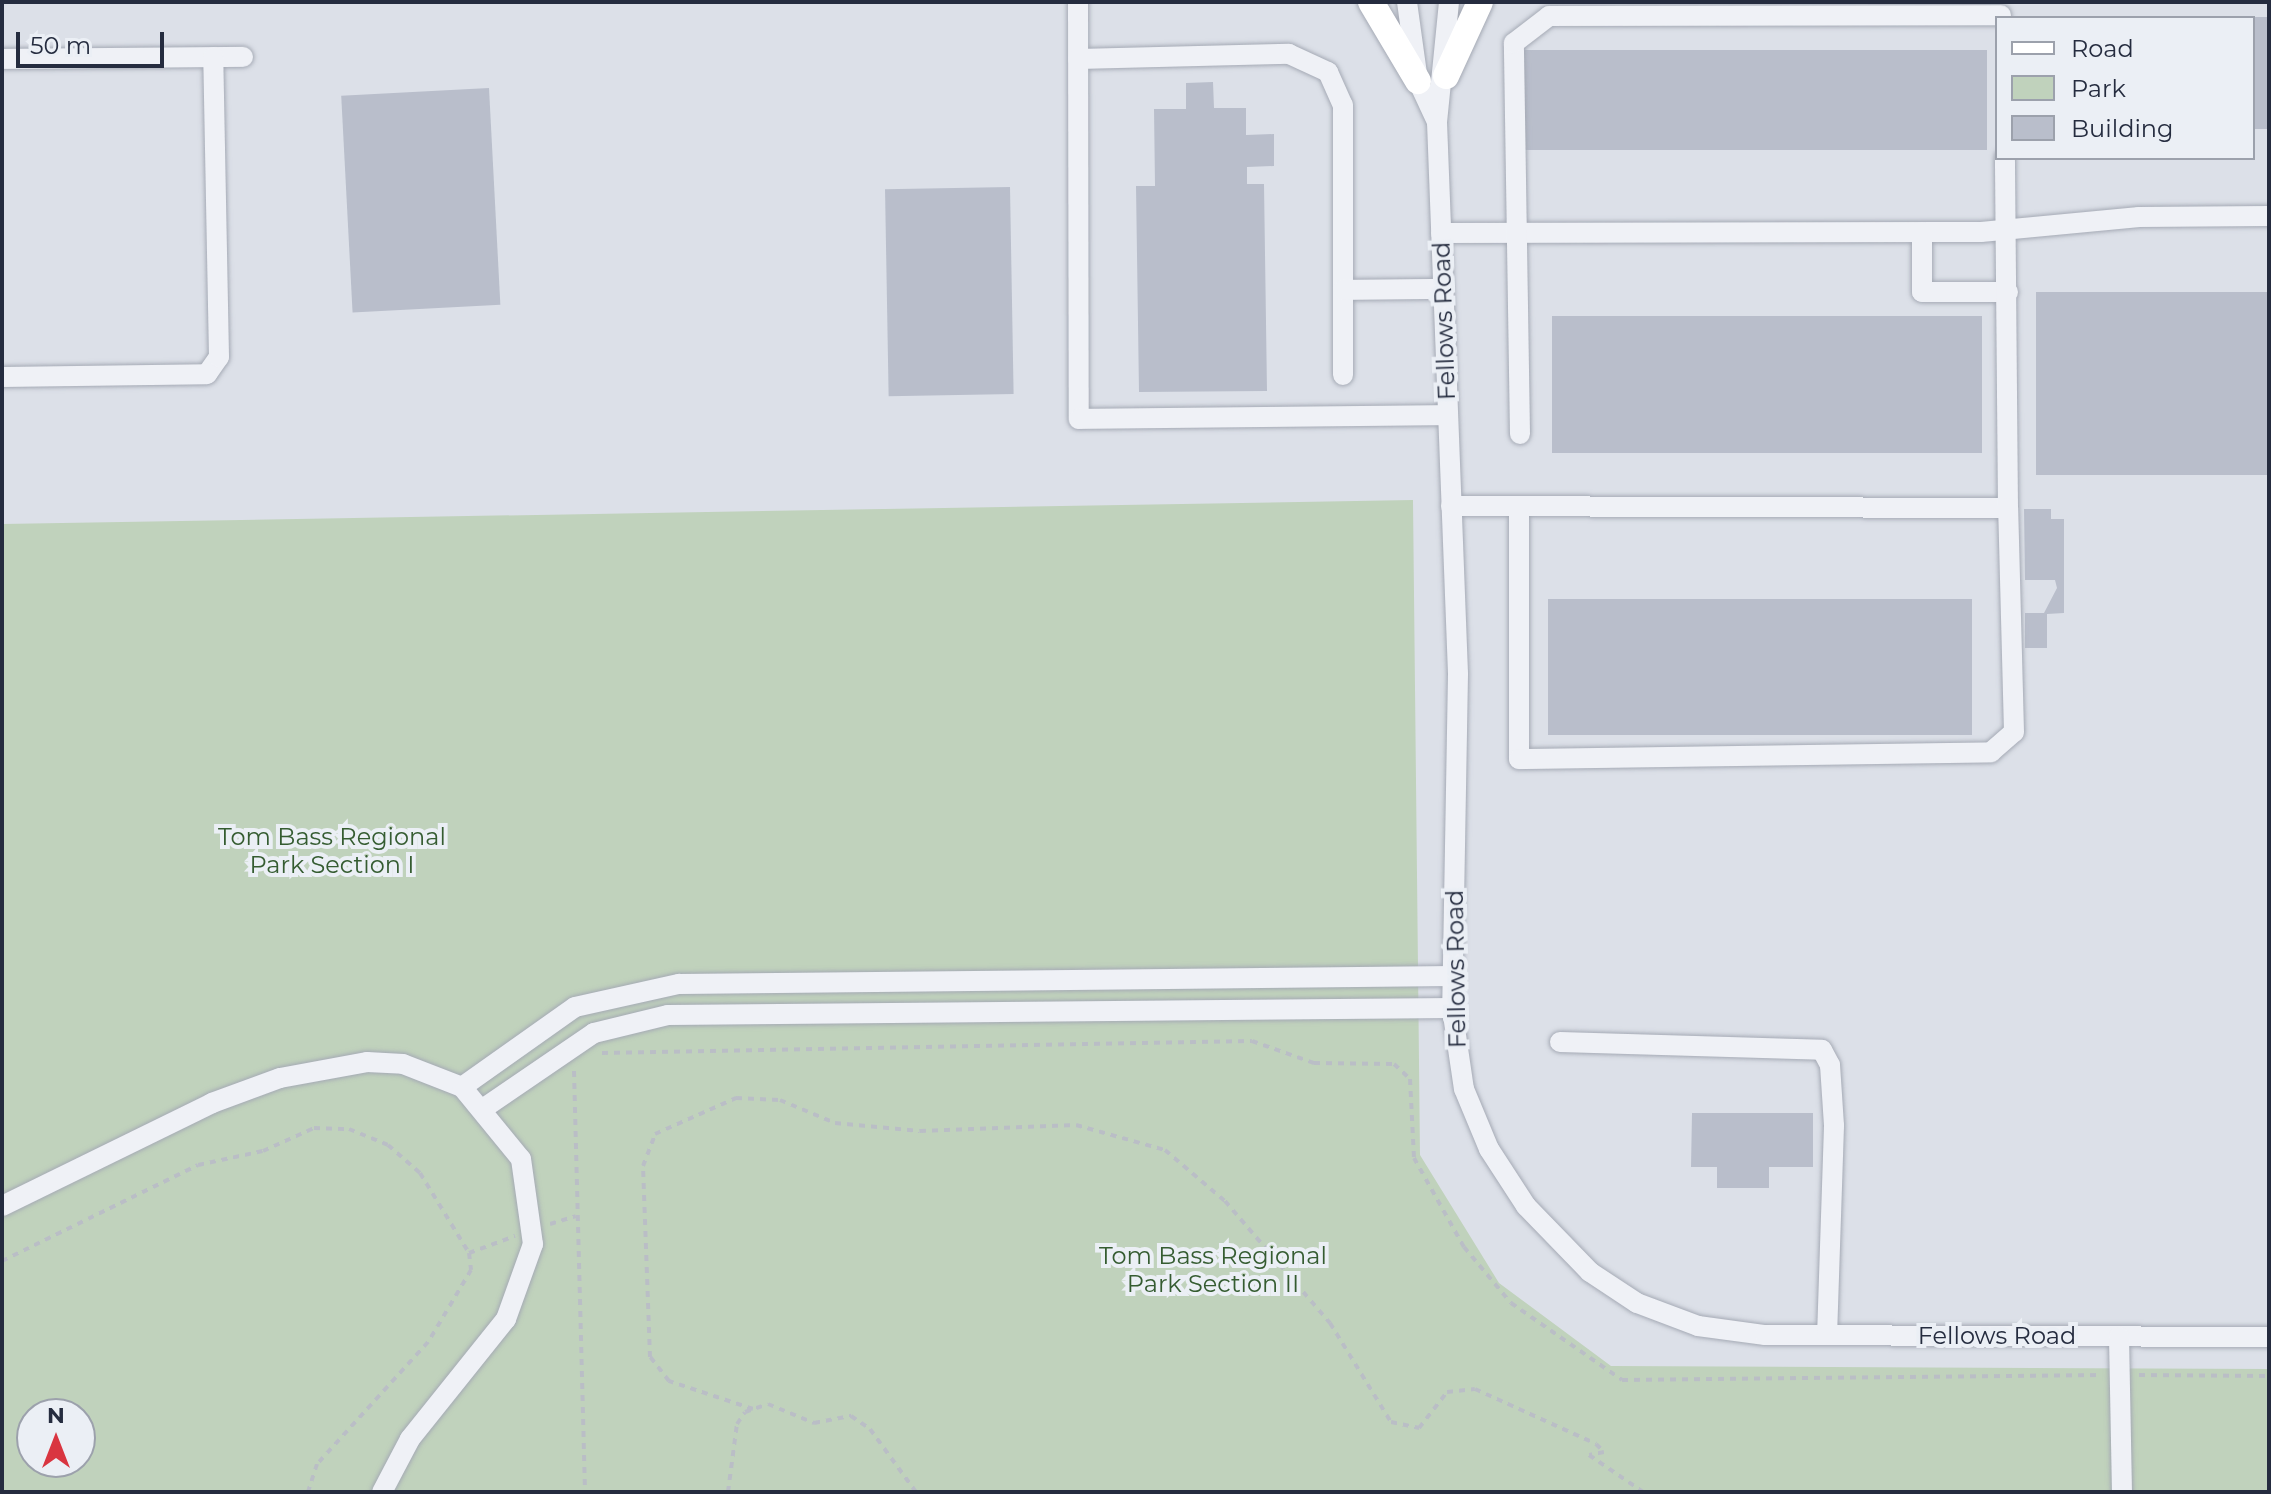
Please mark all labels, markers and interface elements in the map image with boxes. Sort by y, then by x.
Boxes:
scale bar [20,16,168,66]
legend [1995,16,2255,160]
text: 50 m [30,31,91,60]
text: Road [2071,34,2134,63]
text: Park [2071,74,2126,103]
text: Building [2071,114,2174,143]
street label: Fellows Road [1427,241,1461,401]
park label: Tom Bass Regional Park Section I [218,823,446,879]
street label: Fellows Road [1440,889,1472,1049]
park label: Tom Bass Regional Park Section II [1099,1242,1327,1298]
street label: Fellows Road [1918,1322,2076,1350]
north arrow [16,1398,96,1478]
text: N [47,1402,65,1429]

